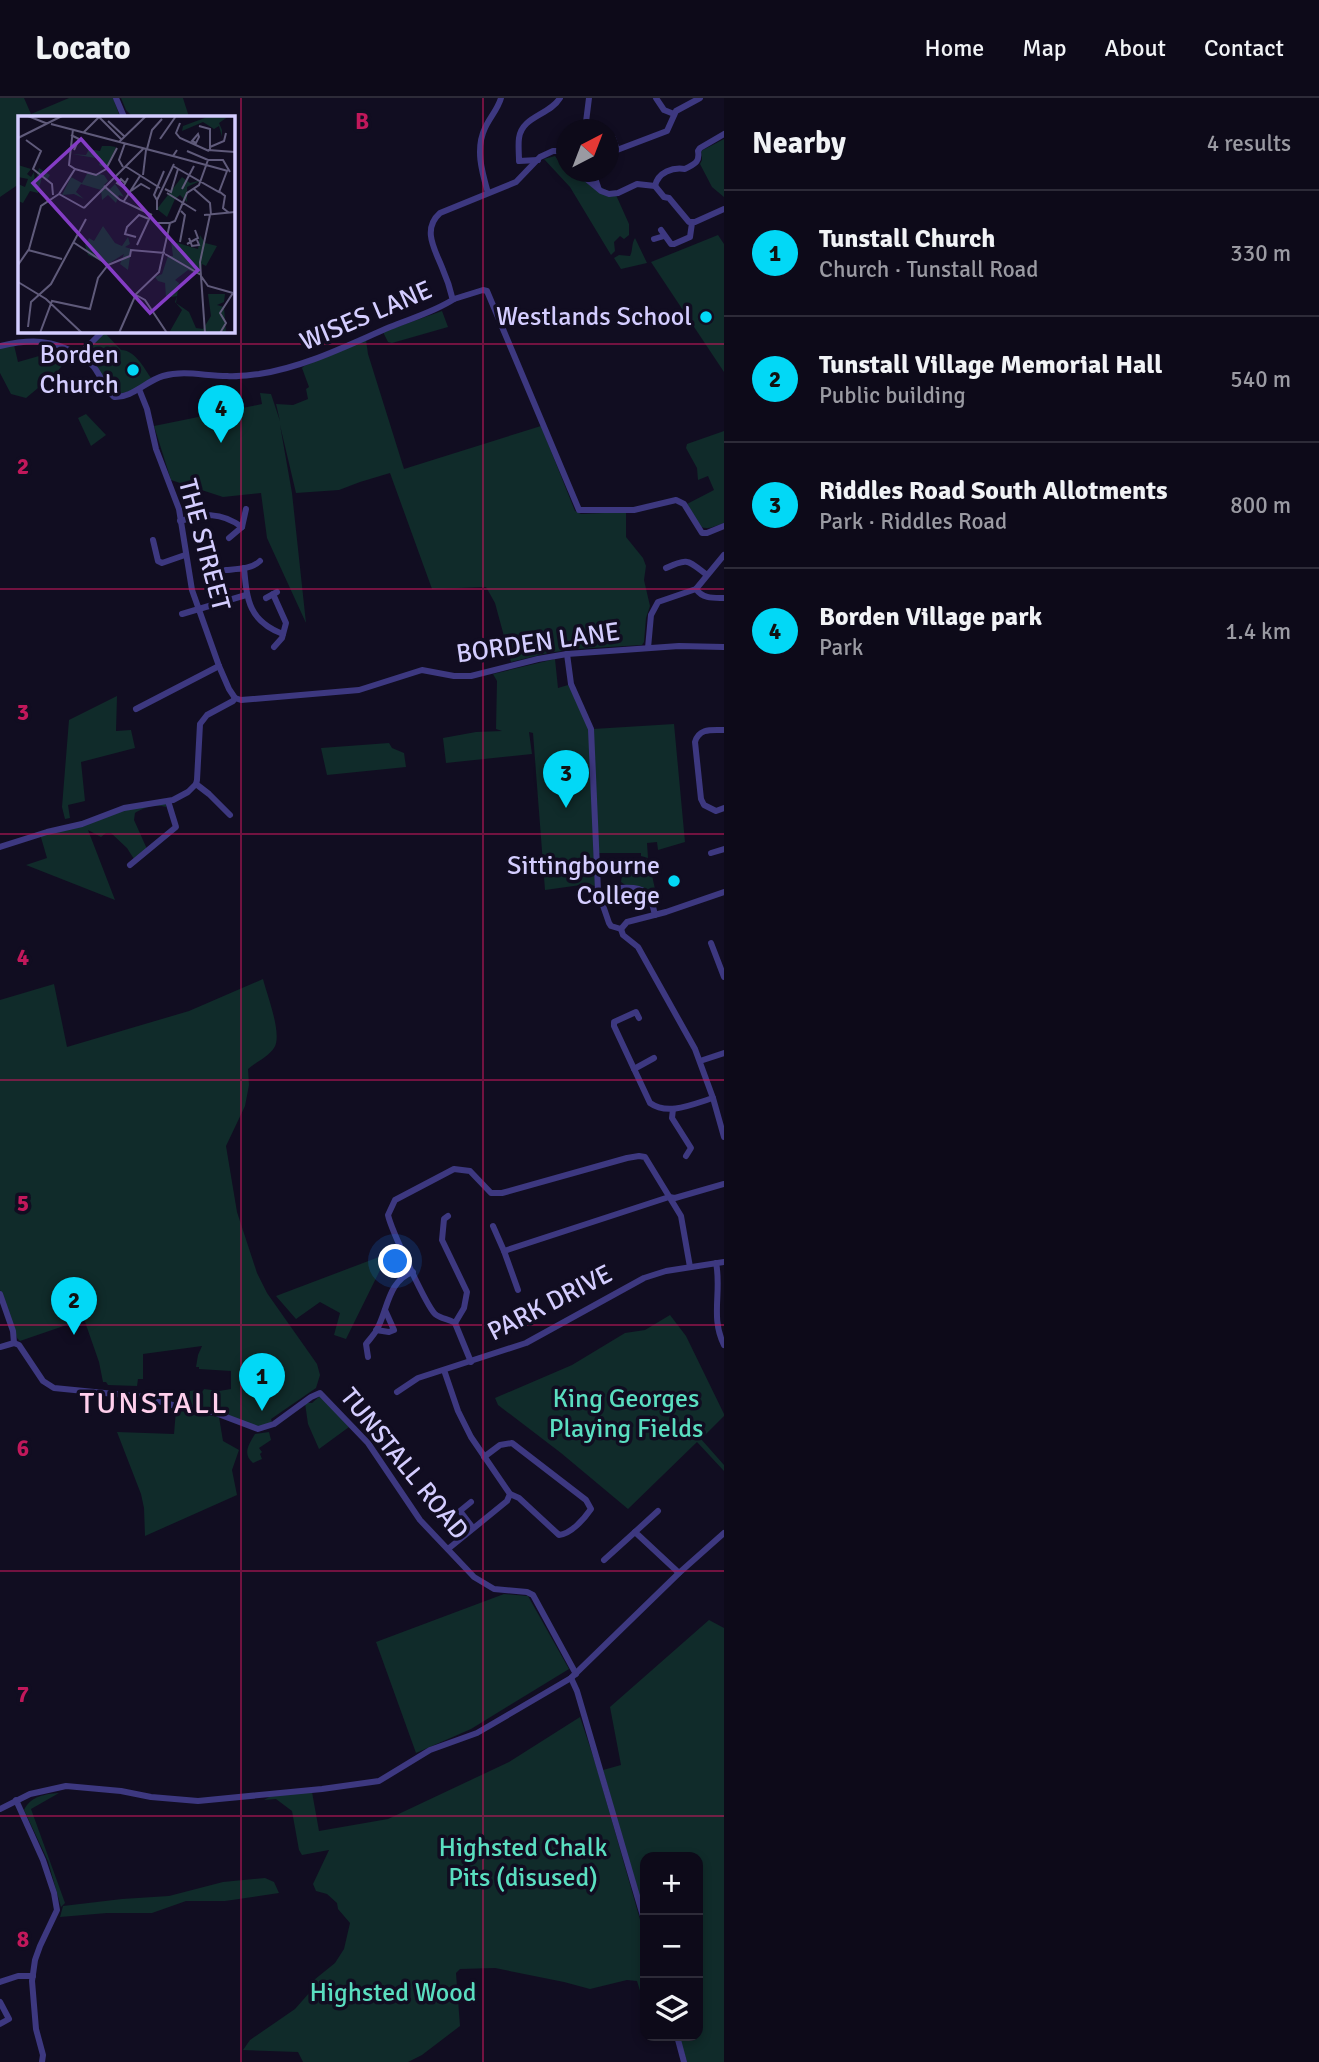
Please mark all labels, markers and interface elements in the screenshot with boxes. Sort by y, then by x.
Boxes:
text: Locato [35,28,131,69]
text: Home [924,33,984,63]
text: Map [1022,33,1067,63]
text: About [1105,33,1166,63]
text: Contact [1204,33,1284,63]
text: B [355,107,369,136]
inset map [18,116,234,332]
north arrow [556,119,619,182]
text: Nearby [752,125,846,162]
text: 4 results [1207,129,1291,158]
text: Tunstall Church [819,223,995,255]
text: 1 [769,239,781,268]
text: 330 m [1230,239,1291,268]
text: Church · Tunstall Road [819,255,1038,284]
street label: WISES LANE [295,274,437,358]
place label: Westlands School [496,301,692,333]
marker: Westlands School [698,309,714,325]
place label: Borden Church [39,339,119,401]
text: Tunstall Village Memorial Hall [819,349,1162,381]
marker: Borden Church [125,362,141,378]
text: 2 [769,365,781,394]
text: 540 m [1230,365,1291,394]
text: Public building [819,381,966,410]
pin: 4 [198,385,244,443]
text: 2 [17,452,29,481]
text: Riddles Road South Allotments [819,475,1168,507]
street label: THE STREET [171,476,237,615]
text: 3 [769,491,781,520]
text: 800 m [1230,491,1291,520]
text: Park · Riddles Road [819,507,1007,536]
text: Borden Village park [819,601,1042,633]
street label: BORDEN LANE [454,616,622,670]
text: 4 [769,617,781,646]
text: 1.4 km [1225,617,1291,646]
text: Park [819,633,863,662]
text: 3 [17,698,29,727]
pin: 3 [543,750,589,808]
place label: Sittingbourne College [507,850,660,912]
marker: Sittingbourne College [666,873,682,889]
text: 4 [17,943,29,972]
text: 5 [17,1189,29,1218]
your location [378,1244,412,1278]
street label: PARK DRIVE [482,1258,618,1348]
pin: 2 [51,1277,97,1335]
pin: 1 [239,1353,285,1411]
street label: TUNSTALL ROAD [333,1382,475,1546]
park label: King Georges Playing Fields [549,1383,703,1445]
district label: TUNSTALL [79,1385,229,1422]
text: 6 [17,1434,29,1463]
text: 7 [17,1680,29,1709]
park label: Highsted Chalk Pits (disused) [439,1832,607,1894]
map controls [640,1852,703,2041]
button: + [640,1852,703,1915]
button: − [640,1915,703,1978]
text: 8 [17,1925,29,1954]
park label: Highsted Wood [309,1977,477,2009]
button: layers [640,1978,703,2041]

